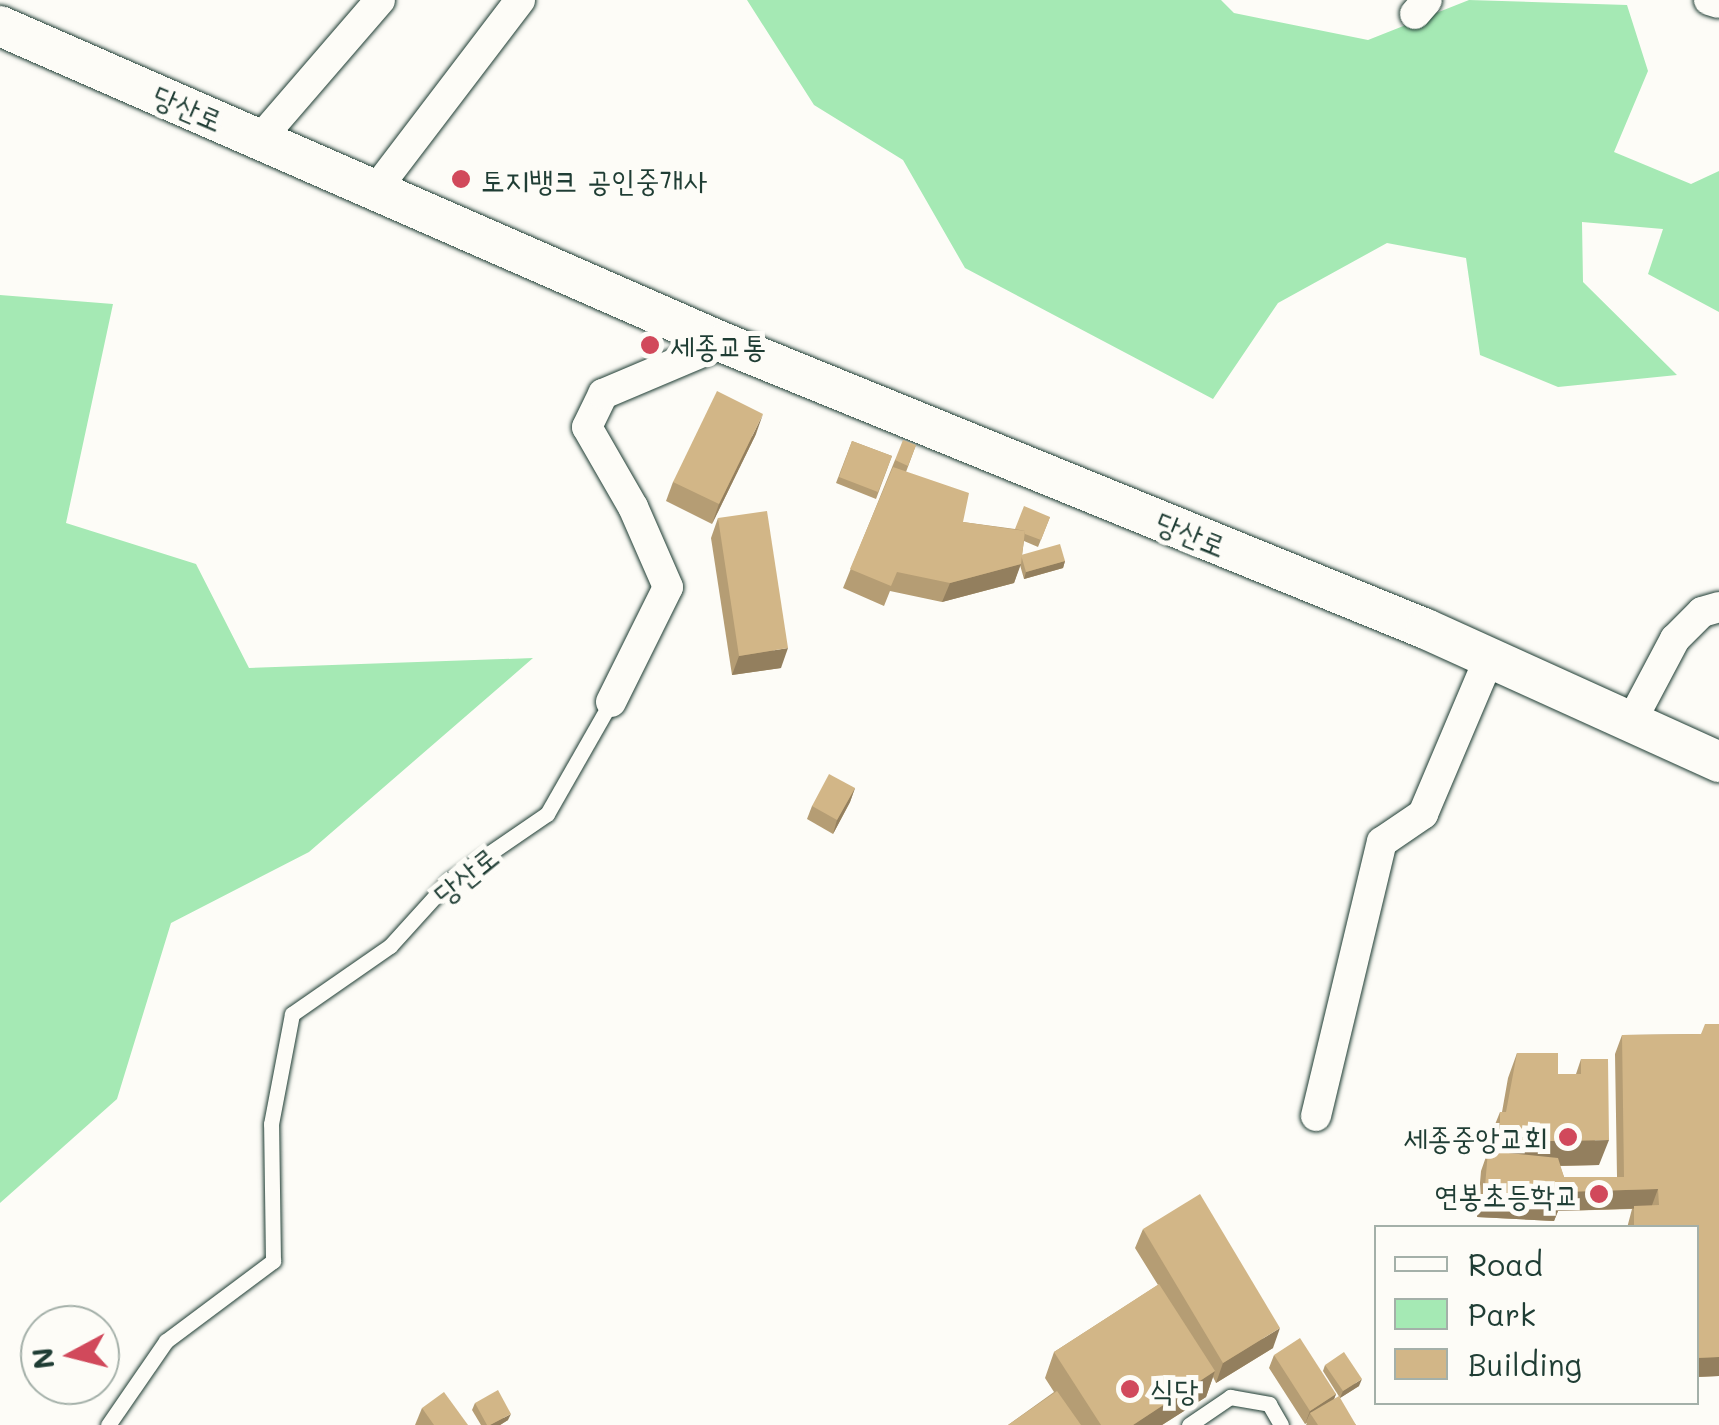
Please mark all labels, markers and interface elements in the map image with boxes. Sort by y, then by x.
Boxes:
street label: 당산로 [148,76,228,138]
place label: 토지뱅크 공인중개사 [481,161,708,197]
marker: 토지뱅크 공인중개사 [450,168,472,190]
place label: 세종교통 [670,327,767,363]
marker: 세종교통 [639,334,661,356]
street label: 당산로 [1151,503,1231,563]
street label: 당산로 [426,838,504,912]
place label: 세종중앙교회 [1403,1119,1548,1155]
marker: 세종중앙교회 [1557,1126,1579,1148]
place label: 연봉초등학교 [1434,1176,1579,1212]
marker: 연봉초등학교 [1588,1183,1610,1205]
legend [1374,1225,1699,1405]
text: Road [1468,1244,1543,1284]
text: Park [1468,1294,1536,1334]
north arrow [20,1305,120,1405]
text: Building [1468,1344,1582,1384]
text: N [23,1346,61,1371]
place label: 식당 [1150,1371,1198,1407]
marker: 식당 [1119,1378,1141,1400]

